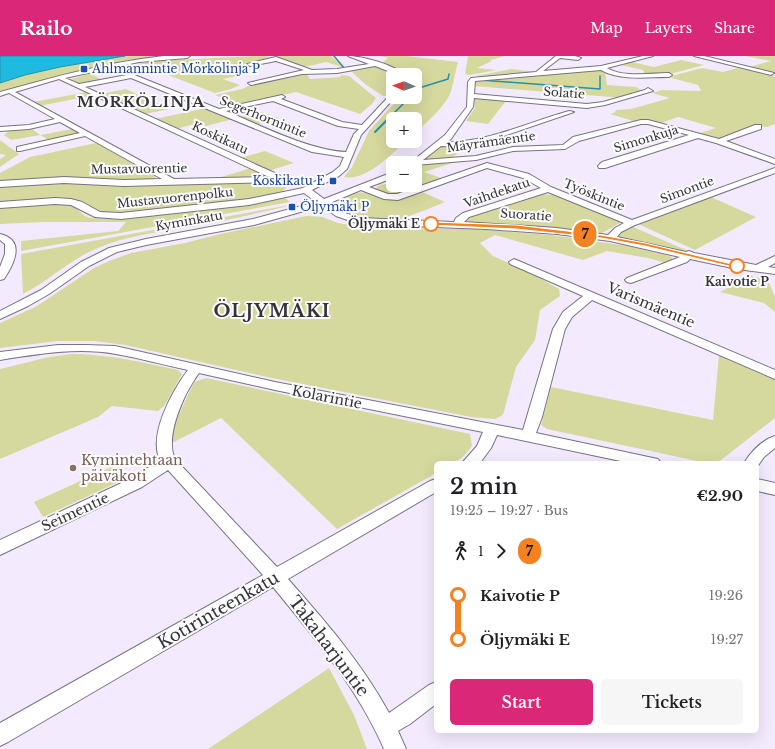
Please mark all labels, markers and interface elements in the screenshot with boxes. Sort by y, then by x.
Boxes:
text: Railo [20,17,73,40]
text: Map [590,19,623,37]
text: Layers [645,19,692,37]
text: Share [714,19,755,37]
place label: Ahlmannintie Mörkölinja P [91,61,260,76]
marker: Ahlmannintie Mörkölinja P [79,64,89,74]
north arrow [386,68,422,104]
map controls [386,68,422,192]
street label: Solatie [543,84,585,101]
district label: MÖRKÖLINJA [77,92,205,111]
street label: Segerhornintie [218,92,309,141]
button: + [386,112,422,148]
street label: Koskikatu [190,118,251,157]
street label: Simonkuja [612,122,680,155]
street label: Mäyrämäentie [445,128,536,155]
button: − [386,156,422,192]
street label: Mustavuorentie [91,160,188,177]
place label: Koskikatu E [252,173,325,188]
street label: Simontie [658,173,716,206]
street label: Vaihdekatu [461,174,532,211]
street label: Työskintie [561,175,627,214]
marker: Koskikatu E [328,176,338,186]
street label: Mustavuorenpolku [116,184,234,211]
place label: Öljymäki P [300,198,369,214]
marker: Öljymäki P [287,202,297,212]
street label: Suoratie [500,205,552,224]
street label: Kyminkatu [154,207,224,234]
place label: Öljymäki E [348,215,420,231]
marker: Öljymäki E [423,216,439,232]
line badge: 7 [572,221,598,247]
text: 7 [581,225,589,243]
marker: Kaivotie P [729,258,745,274]
place label: Kaivotie P [705,274,769,289]
street label: Varismäentie [603,278,698,332]
district label: ÖLJYMÄKI [214,299,330,322]
street label: Kolarintie [290,381,364,413]
place label: Kymintehtaan päiväkoti [81,451,183,485]
marker: Kymintehtaan päiväkoti [68,463,78,473]
text: 2 min [450,473,518,500]
text: €2.90 [696,486,743,505]
street label: Seimentie [38,489,112,535]
text: 19:25 – 19:27 · Bus [450,502,568,519]
icon: walk [450,540,472,562]
icon: forward [490,540,512,562]
text: 7 [526,542,533,560]
text: 1 [478,543,484,560]
street label: Kotirinteenkatu [154,567,283,654]
text: Kaivotie P [480,586,560,605]
text: 19:26 [709,587,743,604]
street label: Takaharjuntie [284,592,373,701]
text: Öljymäki E [480,630,570,649]
text: 19:27 [711,631,743,648]
button: Start [450,679,593,725]
button: Tickets [601,679,743,725]

